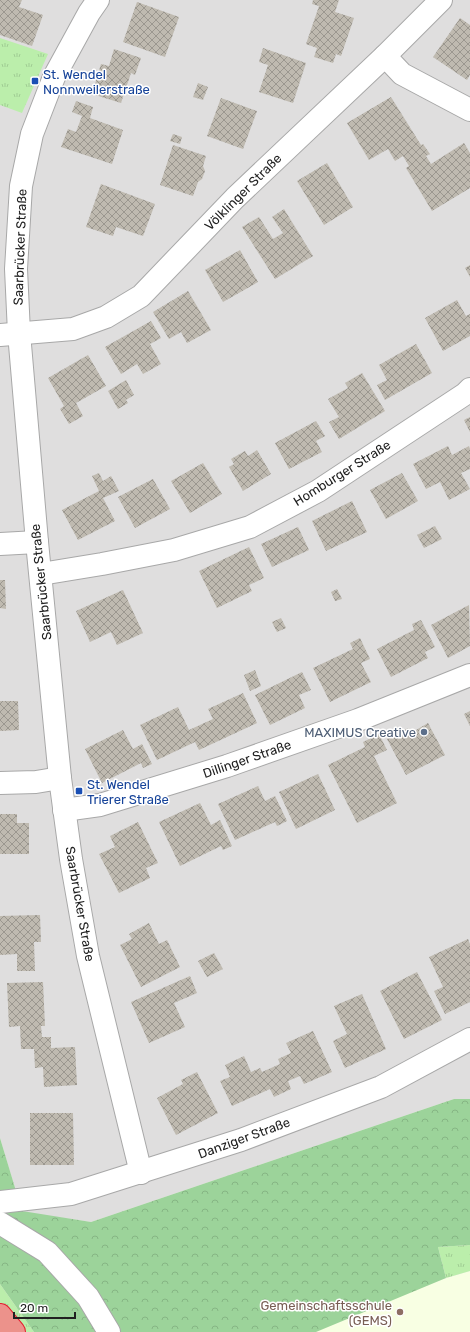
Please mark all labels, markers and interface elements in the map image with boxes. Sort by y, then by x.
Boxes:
place label: St. Wendel Nonnweilerstraße [43,67,150,97]
marker: St. Wendel Nonnweilerstraße [30,76,40,86]
street label: Völklinger Straße [202,151,285,234]
street label: Saarbrücker Straße [10,188,30,306]
street label: Homburger Straße [291,437,394,510]
street label: Saarbrücker Straße [27,523,55,641]
place label: MAXIMUS Creative [304,725,416,740]
marker: MAXIMUS Creative [419,727,429,737]
street label: Dillinger Straße [201,737,293,782]
place label: St. Wendel Trierer Straße [87,777,169,807]
marker: St. Wendel Trierer Straße [74,786,84,796]
street label: Saarbrücker Straße [62,845,98,963]
street label: Danziger Straße [196,1114,292,1163]
scale bar [14,1294,75,1320]
place label: Gemeinschaftsschule (GEMS) [260,1298,392,1328]
text: 20 m [20,1301,48,1315]
marker: Gemeinschaftsschule (GEMS) [395,1307,405,1317]

